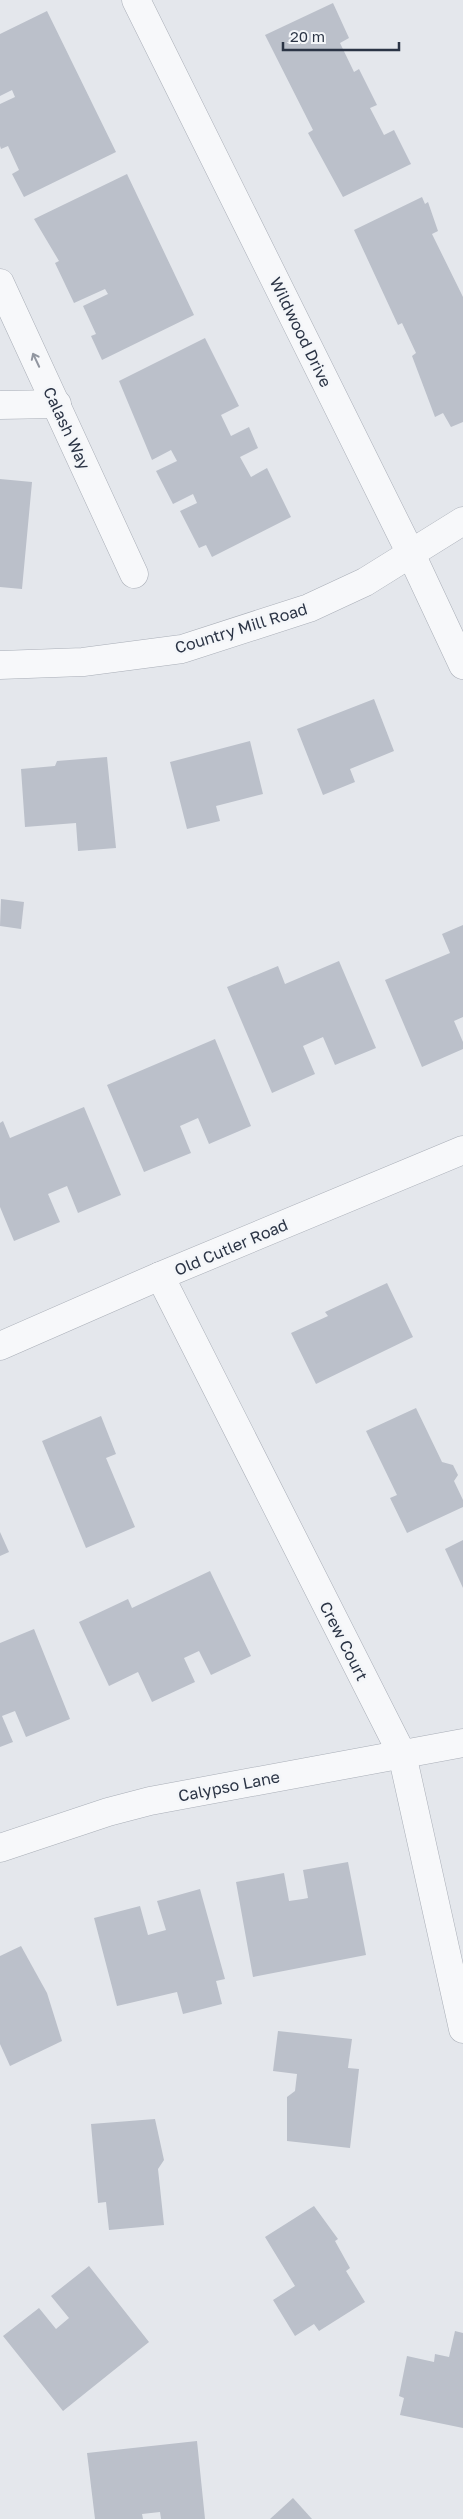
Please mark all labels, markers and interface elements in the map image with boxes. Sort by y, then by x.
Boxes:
scale bar [283,20,399,52]
text: 20 m [290,27,325,45]
street label: Wildwood Drive [266,274,336,390]
one-way arrow [31,353,40,368]
street label: Calash Way [39,384,95,472]
street label: Country Mill Road [172,598,310,658]
street label: Old Cutler Road [171,1214,291,1280]
street label: Crew Court [316,1598,372,1684]
street label: Calypso Lane [177,1766,281,1806]

